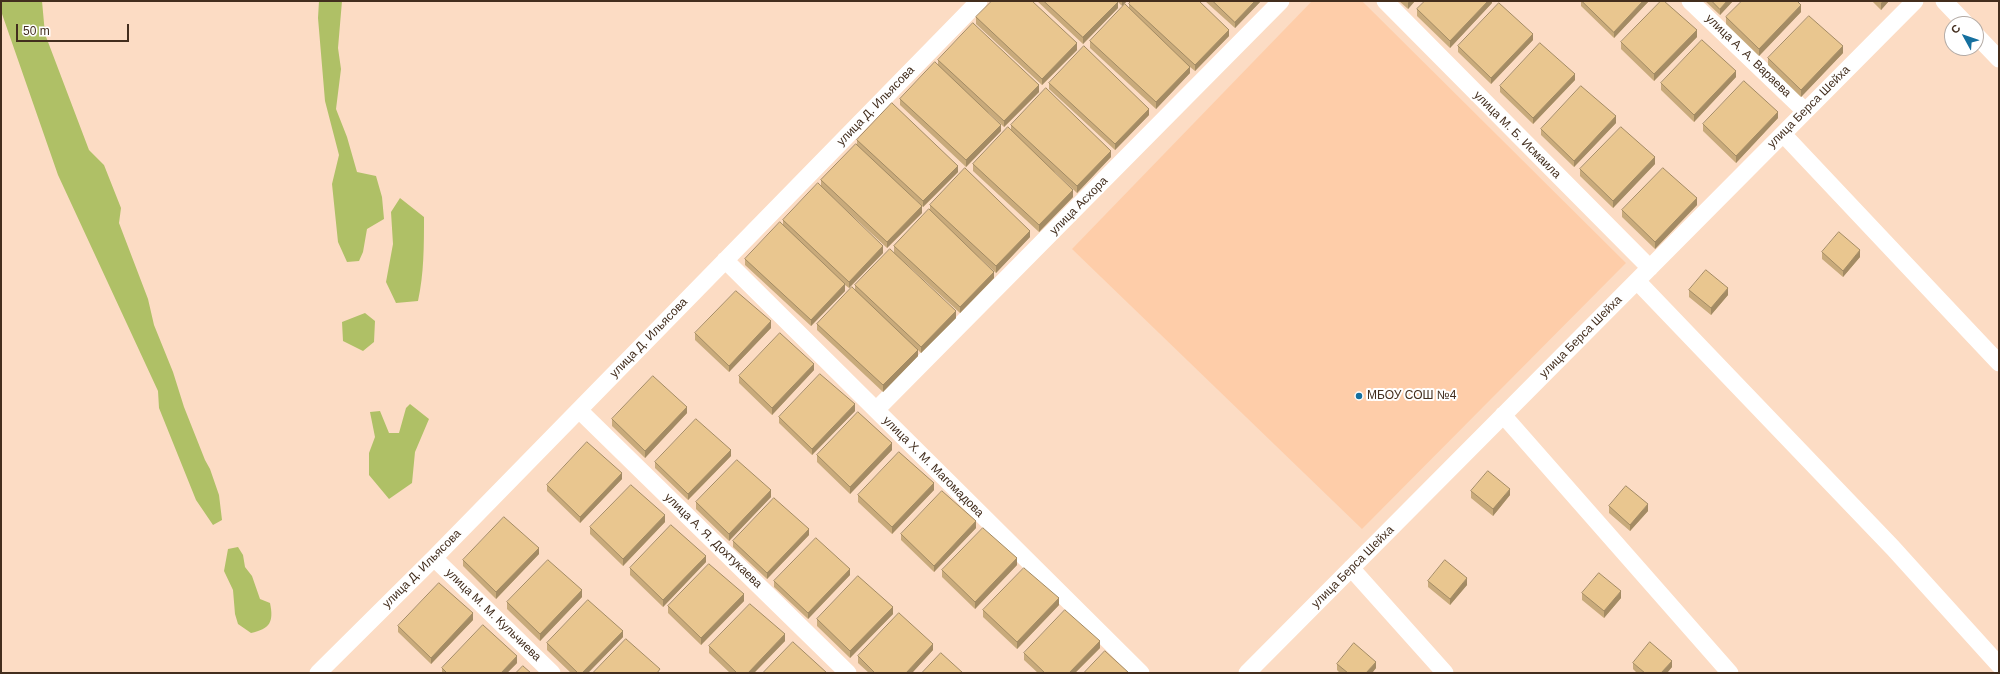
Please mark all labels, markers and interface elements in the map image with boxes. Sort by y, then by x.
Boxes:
street label: улица А. А. Вараева [1702,11,1794,101]
scale bar [18,16,131,42]
north arrow [1944,16,1984,56]
text: С [1948,22,1963,36]
text: 50 m [23,24,50,38]
street label: улица Д. Ильясова [834,63,918,149]
street label: улица Берса Шейха [1765,63,1853,151]
street label: улица М. Б. Исмаила [1470,88,1564,182]
street label: улица Асхора [1047,174,1111,238]
street label: улица Берса Шейха [1537,293,1625,381]
street label: улица Д. Ильясова [607,295,691,381]
place label: МБОУ СОШ №4 [1367,389,1456,403]
marker: МБОУ СОШ №4 [1354,391,1364,401]
street label: улица Х. М. Магомадова [880,414,986,520]
street label: улица А. Я. Дохтукаева [661,491,765,591]
street label: улица Берса Шейха [1309,523,1397,611]
street label: улица Д. Ильясова [380,527,464,611]
street label: улица М. М. Кульчиева [442,566,544,664]

